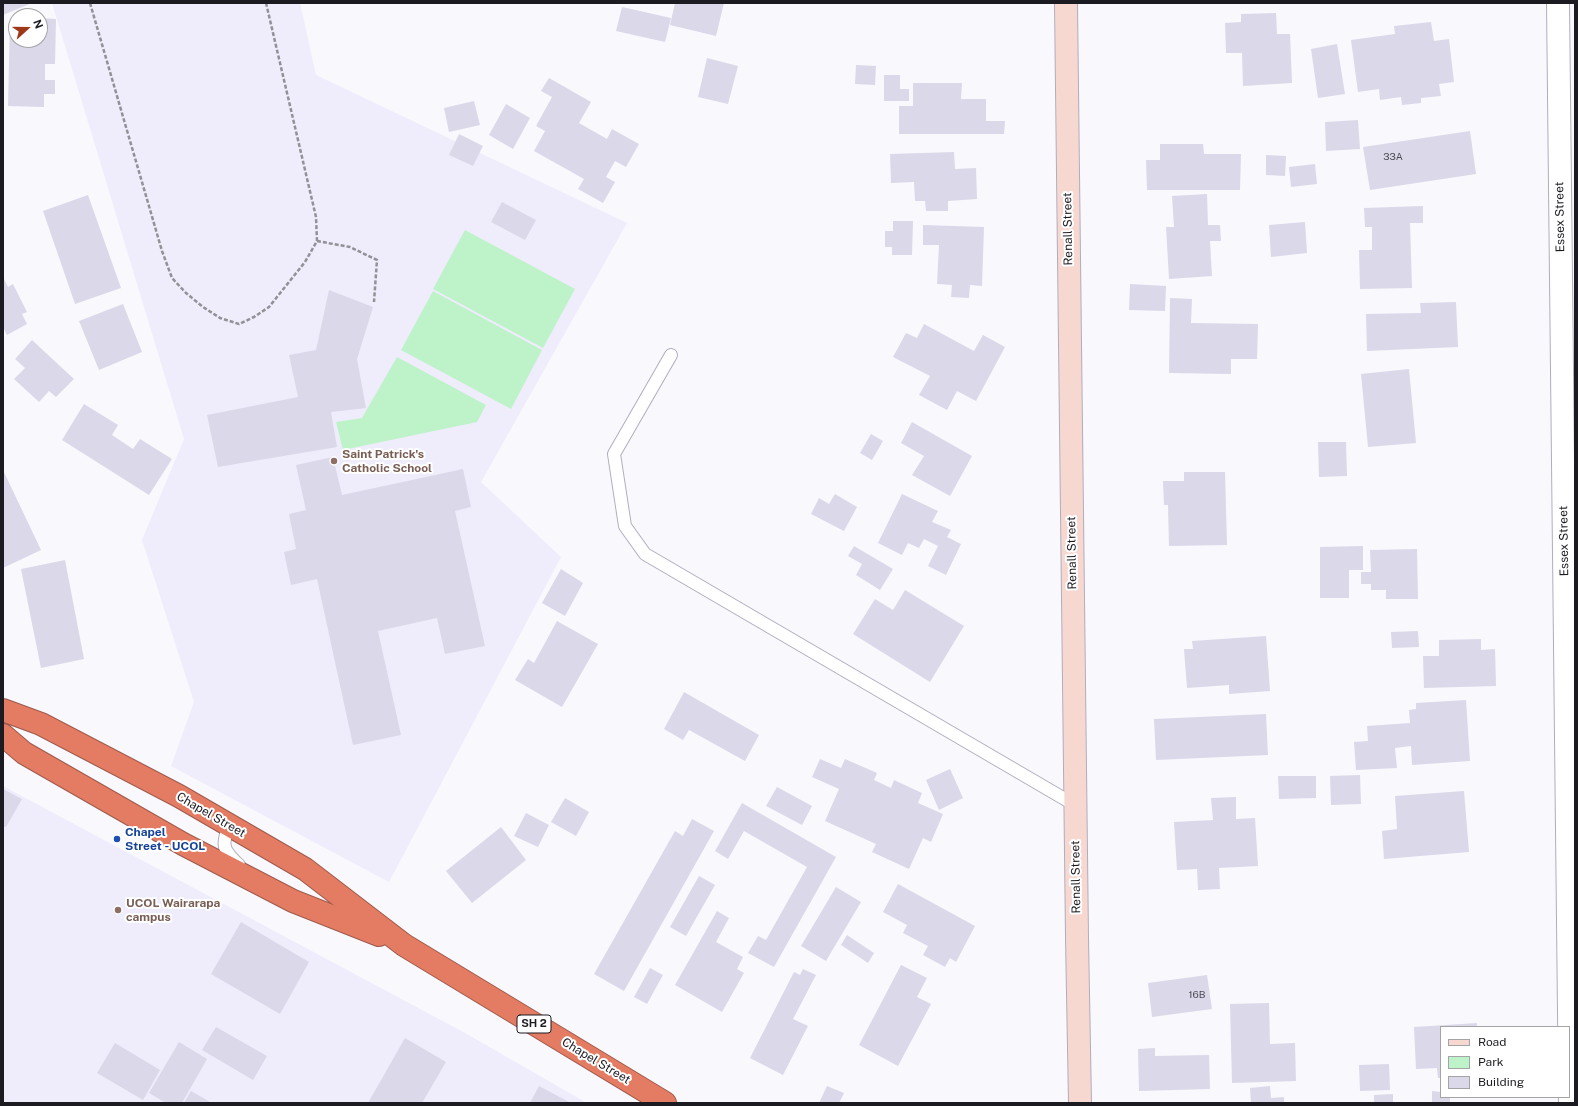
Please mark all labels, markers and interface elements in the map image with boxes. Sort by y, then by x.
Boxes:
north arrow [8,8,48,48]
text: N [31,18,45,30]
house number: 33A [1383,151,1403,163]
street label: Essex Street [1552,182,1568,252]
street label: Renall Street [1060,192,1076,266]
place label: Saint Patrick's Catholic School [342,447,432,475]
marker: Saint Patrick's Catholic School [329,456,339,466]
street label: Essex Street [1556,506,1572,576]
street label: Renall Street [1064,516,1080,590]
street label: Chapel Street [174,789,248,841]
place label: Chapel Street - UCOL [125,825,205,853]
marker: Chapel Street - UCOL [112,834,122,844]
street label: Renall Street [1068,840,1084,914]
place label: UCOL Wairarapa campus [126,896,220,924]
marker: UCOL Wairarapa campus [113,905,123,915]
house number: 16B [1189,989,1205,1001]
road number: SH 2 [517,1015,551,1033]
legend [1440,1026,1570,1098]
street label: Chapel Street [559,1035,633,1087]
text: Road [1478,1035,1506,1049]
text: Park [1478,1055,1504,1069]
text: Building [1478,1075,1524,1089]

